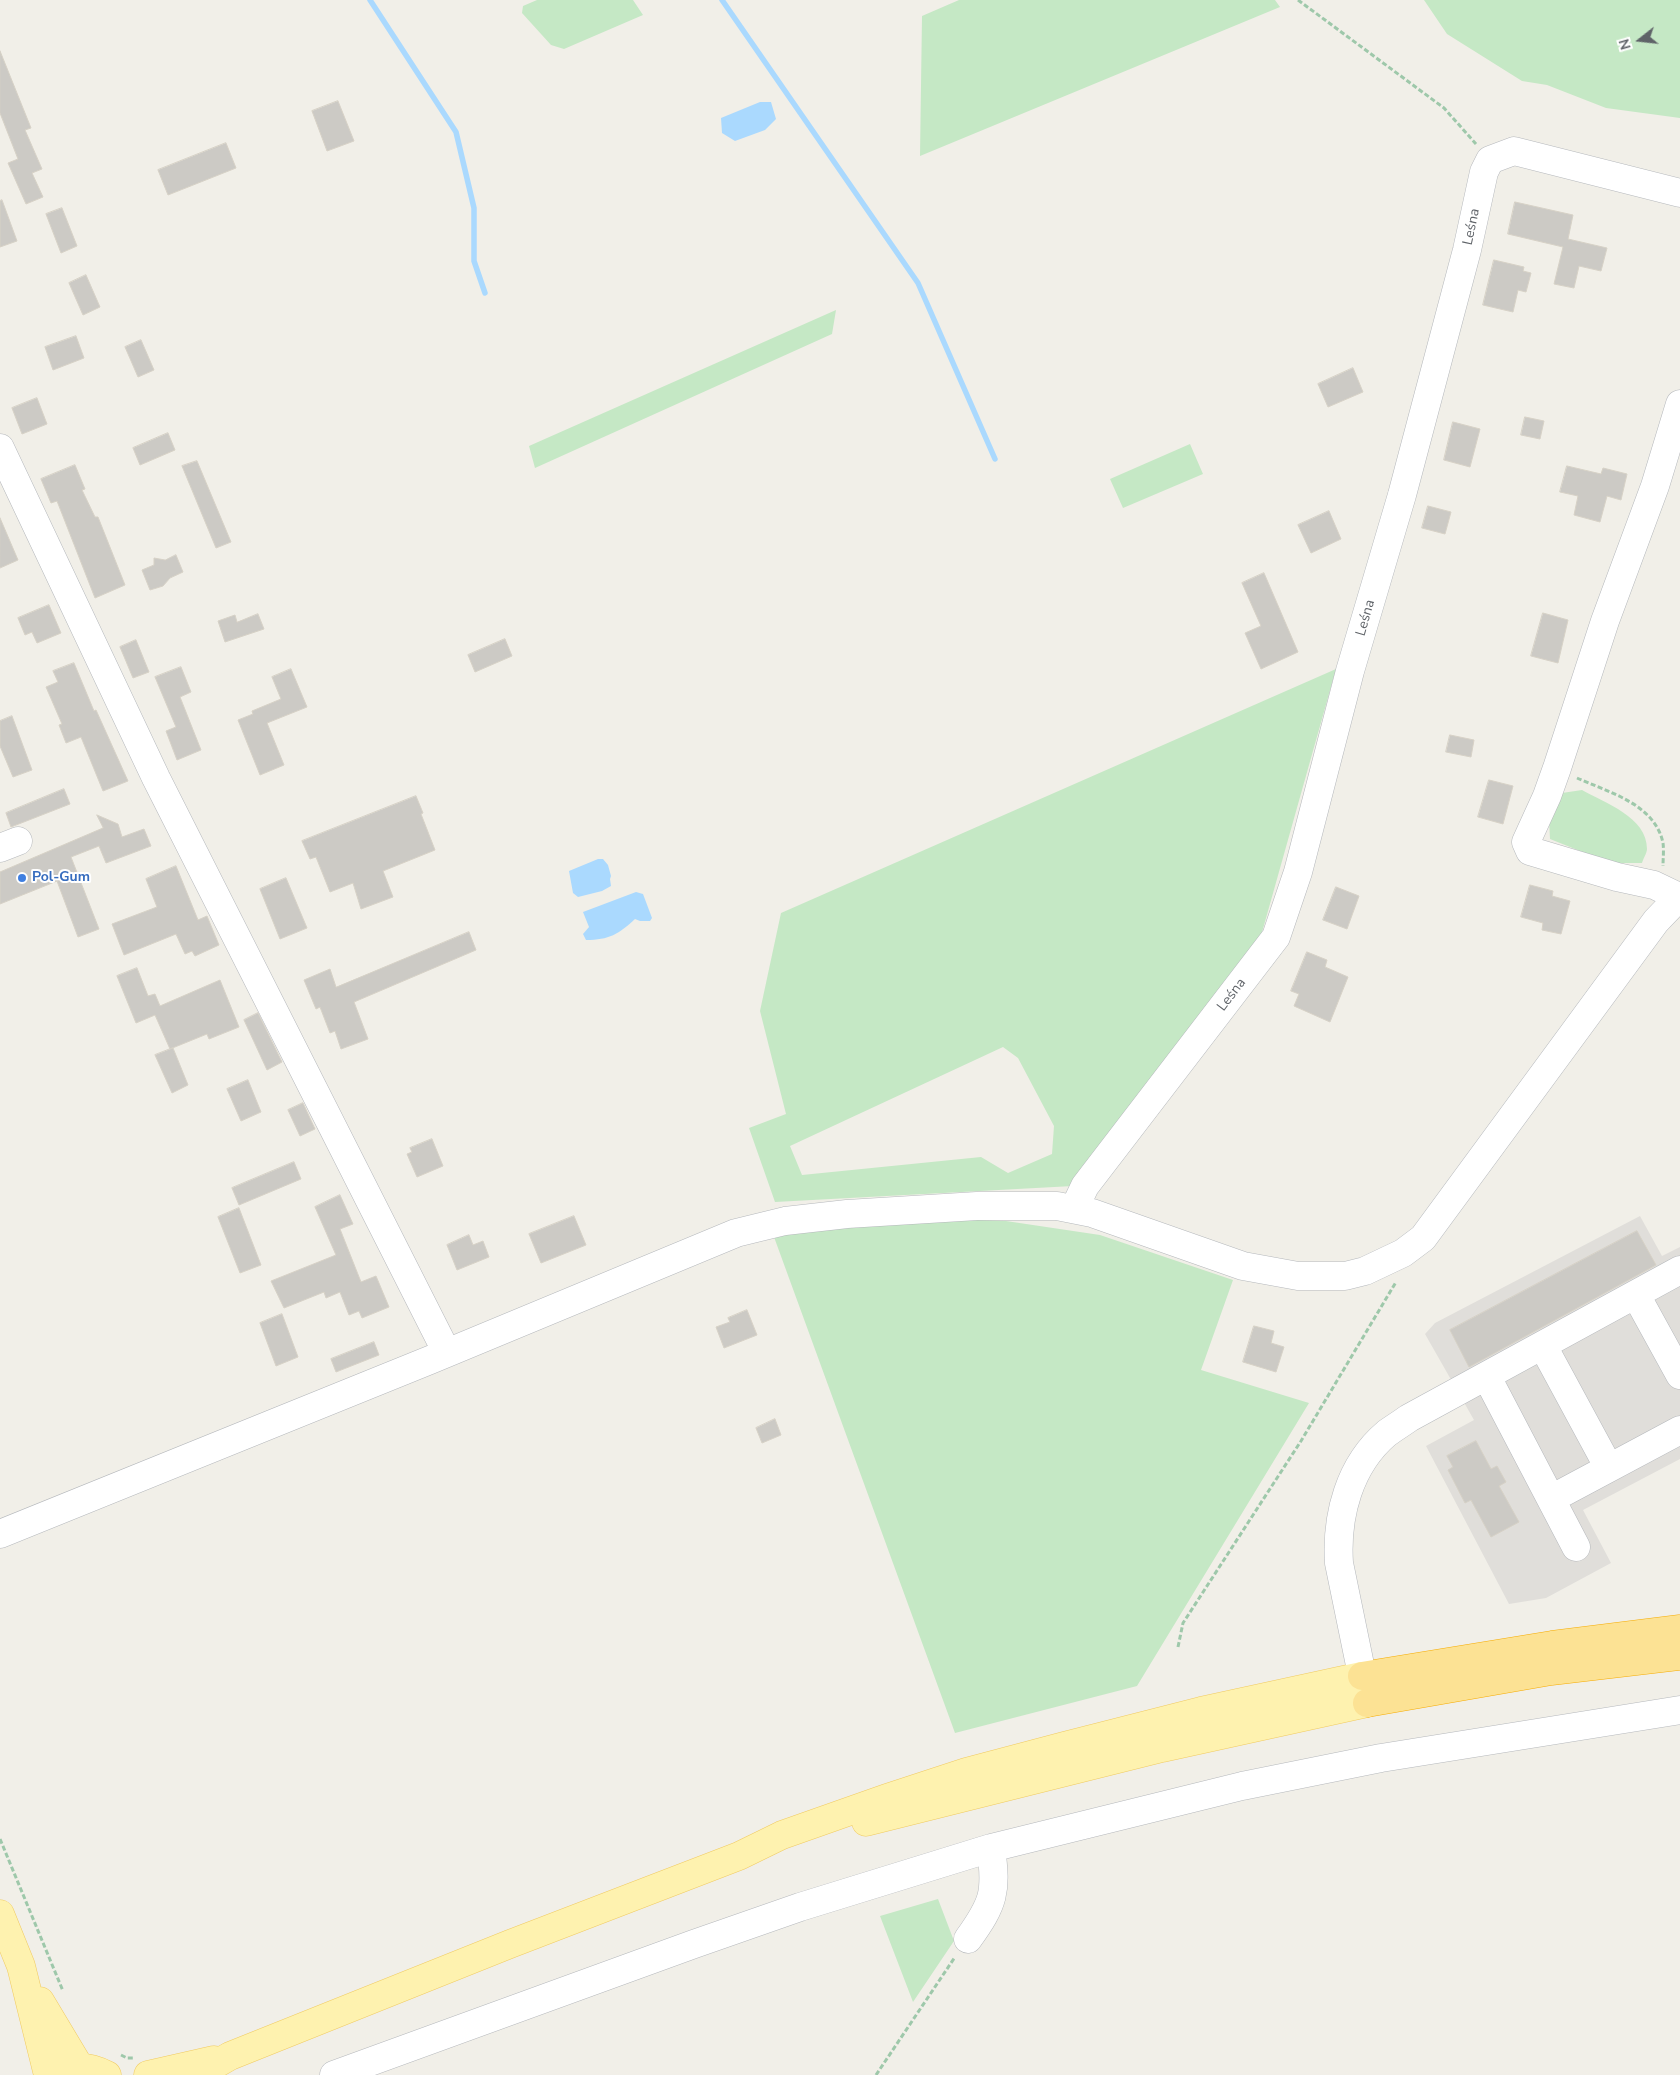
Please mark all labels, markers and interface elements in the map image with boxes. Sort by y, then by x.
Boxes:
north arrow [1615,15,1665,65]
text: N [1615,37,1636,52]
street label: Leśna [1460,207,1484,247]
street label: Leśna [1353,598,1379,638]
place label: Pol-Gum [32,870,90,886]
marker: Pol-Gum [16,872,28,884]
street label: Leśna [1214,975,1250,1015]

